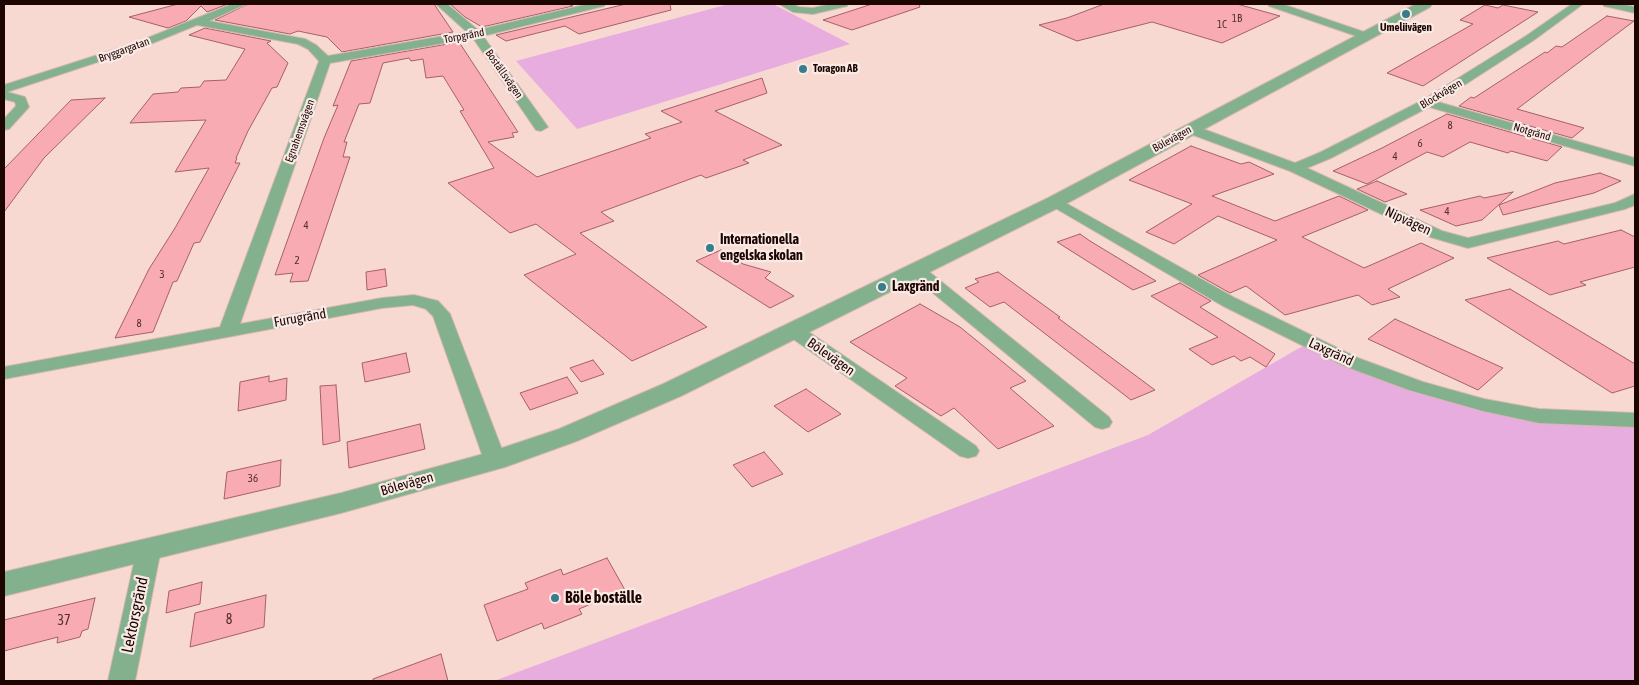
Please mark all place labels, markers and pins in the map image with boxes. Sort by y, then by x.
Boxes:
marker: Umeliivägen [1400,8,1412,20]
place label: Umeliivägen [1380,21,1432,35]
place label: Toragon AB [813,62,858,76]
marker: Toragon AB [797,63,809,75]
place label: Internationella engelska skolan [720,232,803,264]
marker: Internationella engelska skolan [704,242,716,254]
place label: Laxgränd [892,279,939,295]
marker: Laxgränd [876,281,888,293]
place label: Böle boställe [565,588,642,608]
marker: Böle boställe [549,592,561,604]

